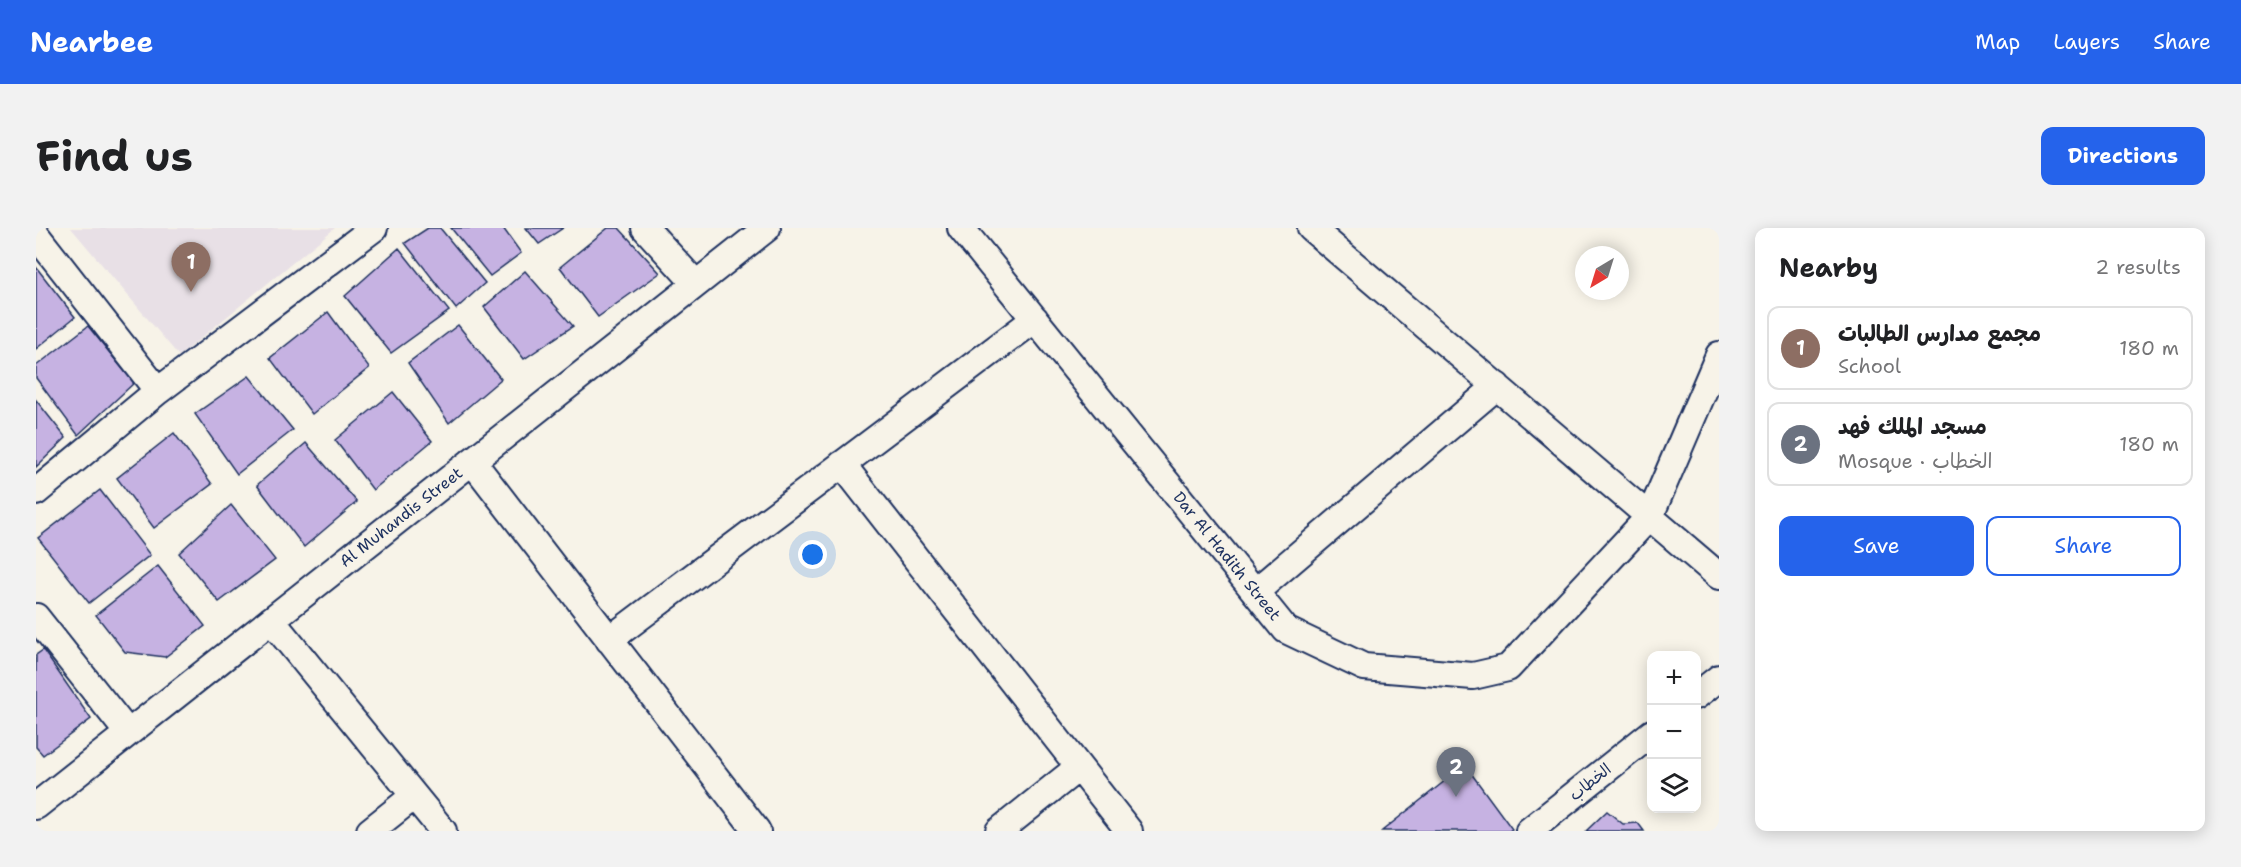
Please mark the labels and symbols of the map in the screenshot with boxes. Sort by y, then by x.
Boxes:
pin: 1 [172,242,210,292]
north arrow [1575,246,1629,300]
street label: Al Muhandis Street [335,462,467,572]
street label: Dar Al Hadith Street [1169,487,1285,625]
your location [798,540,827,569]
pin: 2 [1436,748,1476,797]
street label: الخطاب [1565,759,1615,805]

